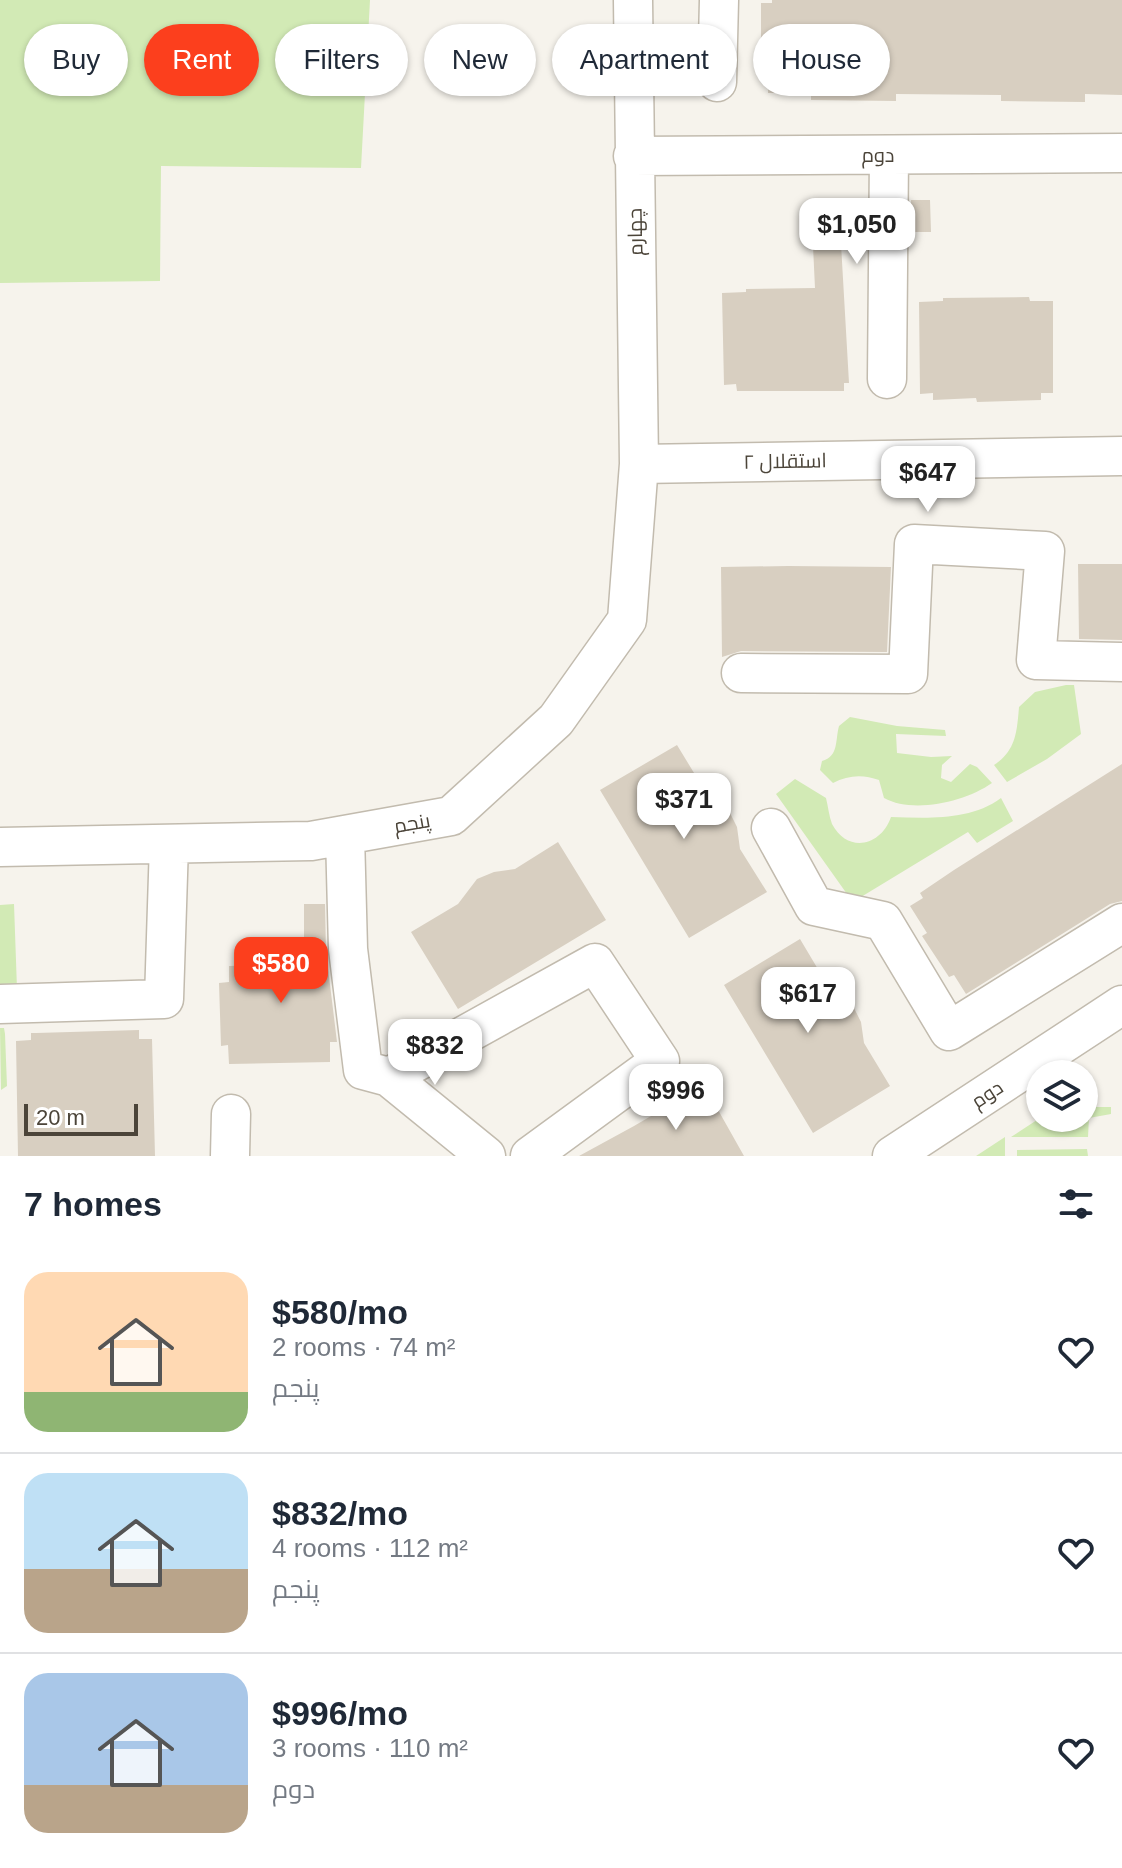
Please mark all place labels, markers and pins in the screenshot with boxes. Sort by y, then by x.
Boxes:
pin: $1,050 [792,198,922,266]
pin: $647 [881,446,975,514]
pin: $371 [637,773,731,841]
pin: $580 [234,937,328,1005]
pin: $617 [761,967,855,1035]
pin: $832 [388,1019,482,1087]
pin: $996 [629,1064,723,1132]

